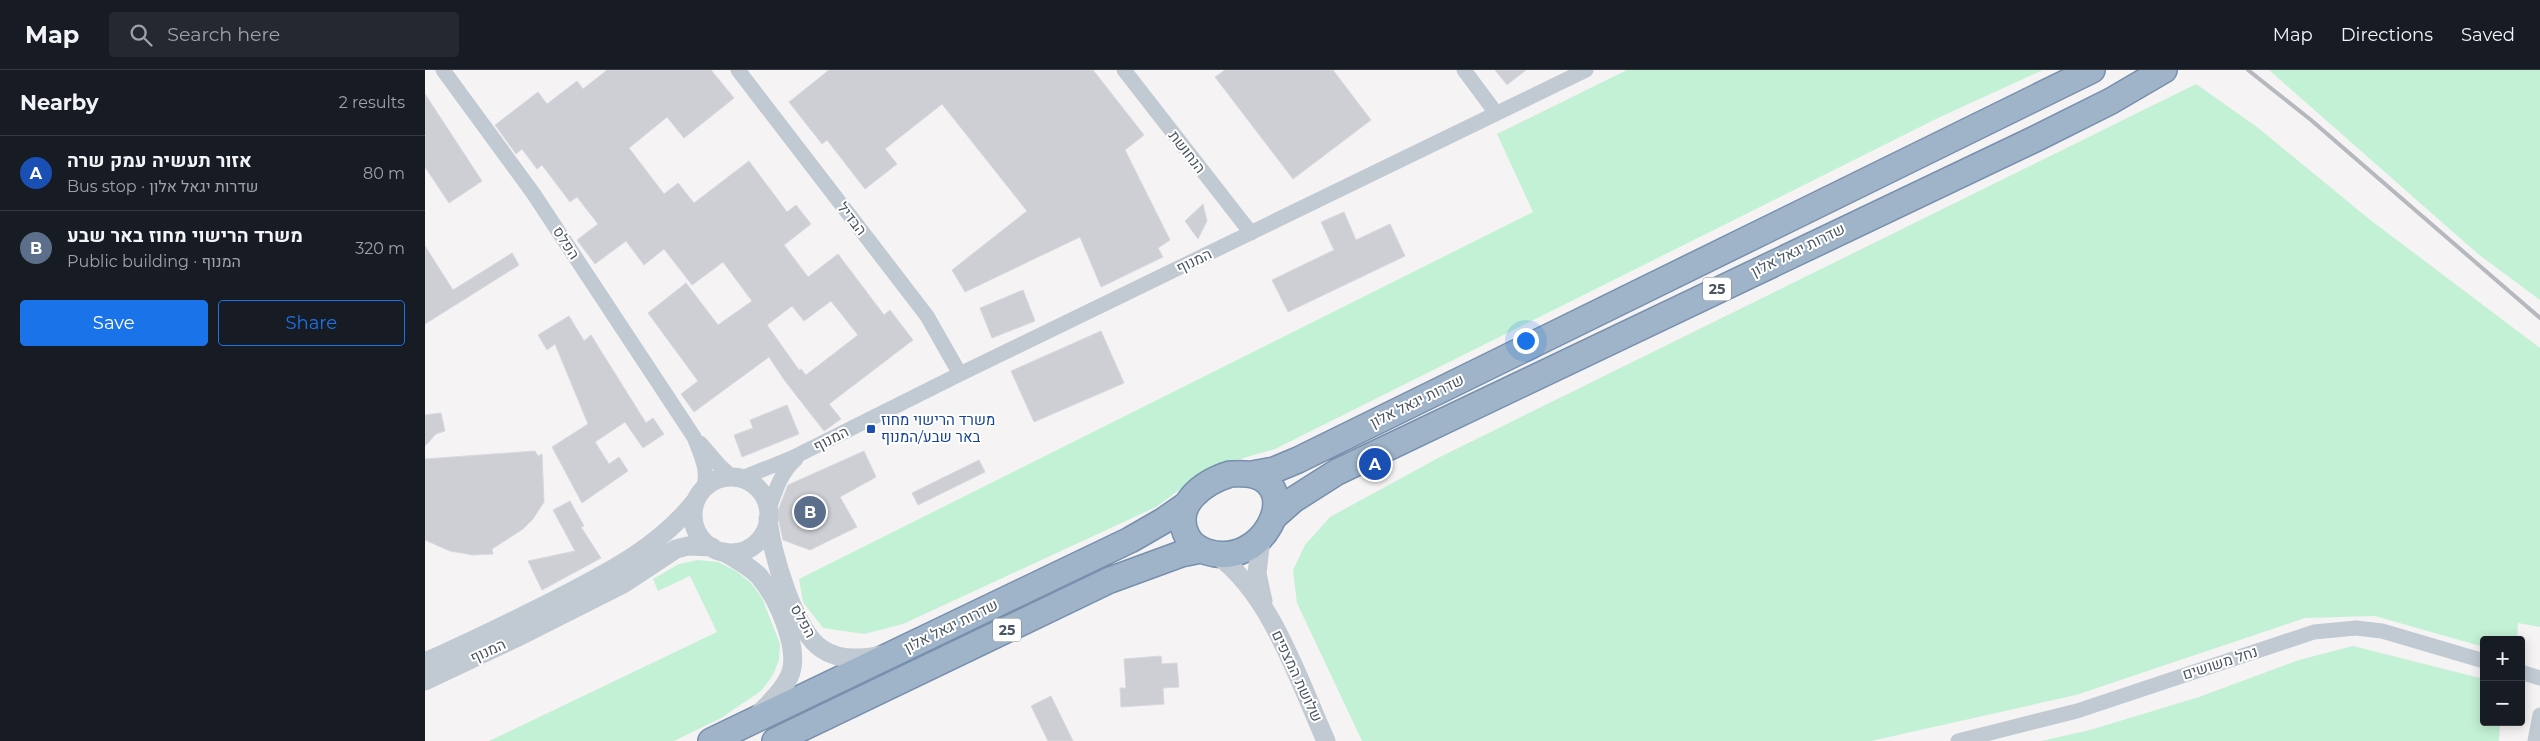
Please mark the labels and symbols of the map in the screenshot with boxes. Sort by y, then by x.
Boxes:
street label: הנחושת [1165,127,1210,177]
street label: הבדיל [834,198,871,239]
street label: שדרות יגאל אלון [1748,219,1848,281]
street label: הפלס [549,223,584,263]
street label: המנוף [1173,244,1215,277]
road number: 25 [1703,278,1731,300]
your location [1513,328,1539,354]
street label: שדרות יגאל אלון [1367,370,1467,432]
place label: משרד הרישוי מחוז באר שבע/המנוף [881,410,995,446]
street label: המנוף [810,422,852,455]
marker: משרד הרישוי מחוז באר שבע/המנוף [865,423,877,435]
pin: A [1359,445,1391,483]
pin: B [794,493,826,531]
street label: שדרות יגאל אלון [901,595,1001,657]
street label: הפלס [787,601,820,641]
road number: 25 [993,618,1021,642]
street label: שלושת המצפים [1268,627,1327,725]
street label: המנוף [467,634,509,667]
street label: נחל משושים [2180,641,2260,684]

